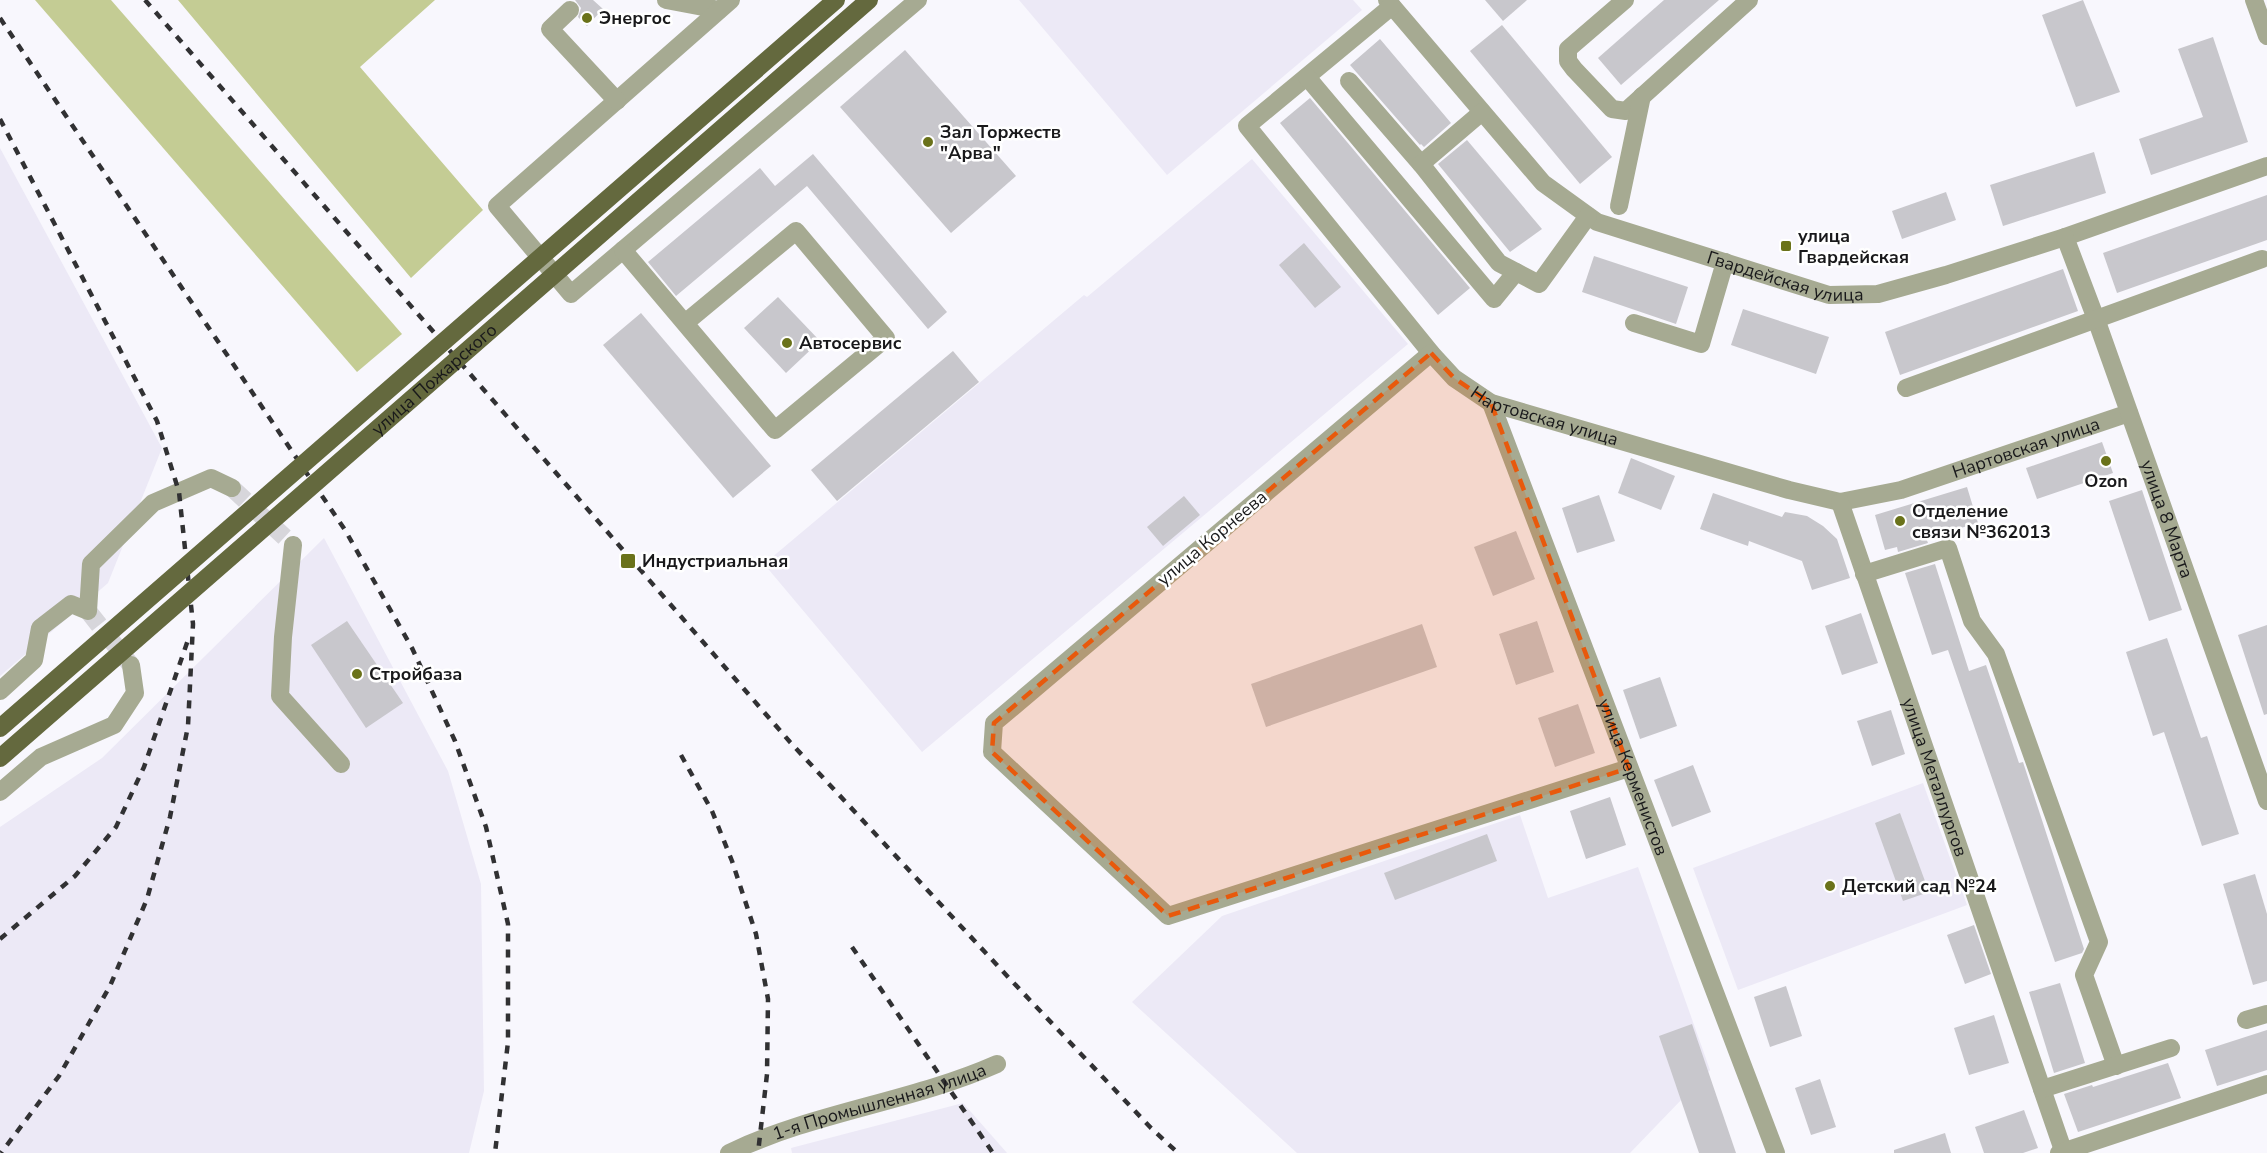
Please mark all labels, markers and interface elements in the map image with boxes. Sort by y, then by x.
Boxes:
place label: Энергос [599,6,671,30]
marker: Энергос [580,11,594,25]
place label: Зал Торжеств "Арва" [940,120,1061,165]
marker: Зал Торжеств "Арва" [921,135,935,149]
place label: улица Гвардейская [1798,224,1909,269]
marker: улица Гвардейская [1779,239,1793,253]
street label: Гвардейская улица [1704,245,1864,308]
street label: улица Пожарского [366,318,502,441]
place label: Автосервис [799,331,902,355]
marker: Автосервис [780,336,794,350]
street label: Нартовская улица [1466,381,1621,452]
street label: Нартовская улица [1949,412,2103,484]
marker: Ozon [2099,454,2113,468]
street label: улица 8 Марта [2135,457,2199,581]
place label: Ozon [2084,469,2128,493]
street label: улица Корнеева [1152,485,1272,591]
place label: Отделение связи №362013 [1912,499,2051,544]
marker: Отделение связи №362013 [1893,514,1907,528]
place label: Индустриальная [642,549,788,573]
marker: Индустриальная [619,552,637,570]
place label: Стройбаза [369,662,462,686]
marker: Стройбаза [350,667,364,681]
street label: улица Керменистов [1592,695,1674,859]
street label: улица Металлургов [1896,695,1973,860]
place label: Детский сад №24 [1842,874,1997,898]
marker: Детский сад №24 [1823,879,1837,893]
street label: 1-я Промышленная улица [769,1058,990,1146]

